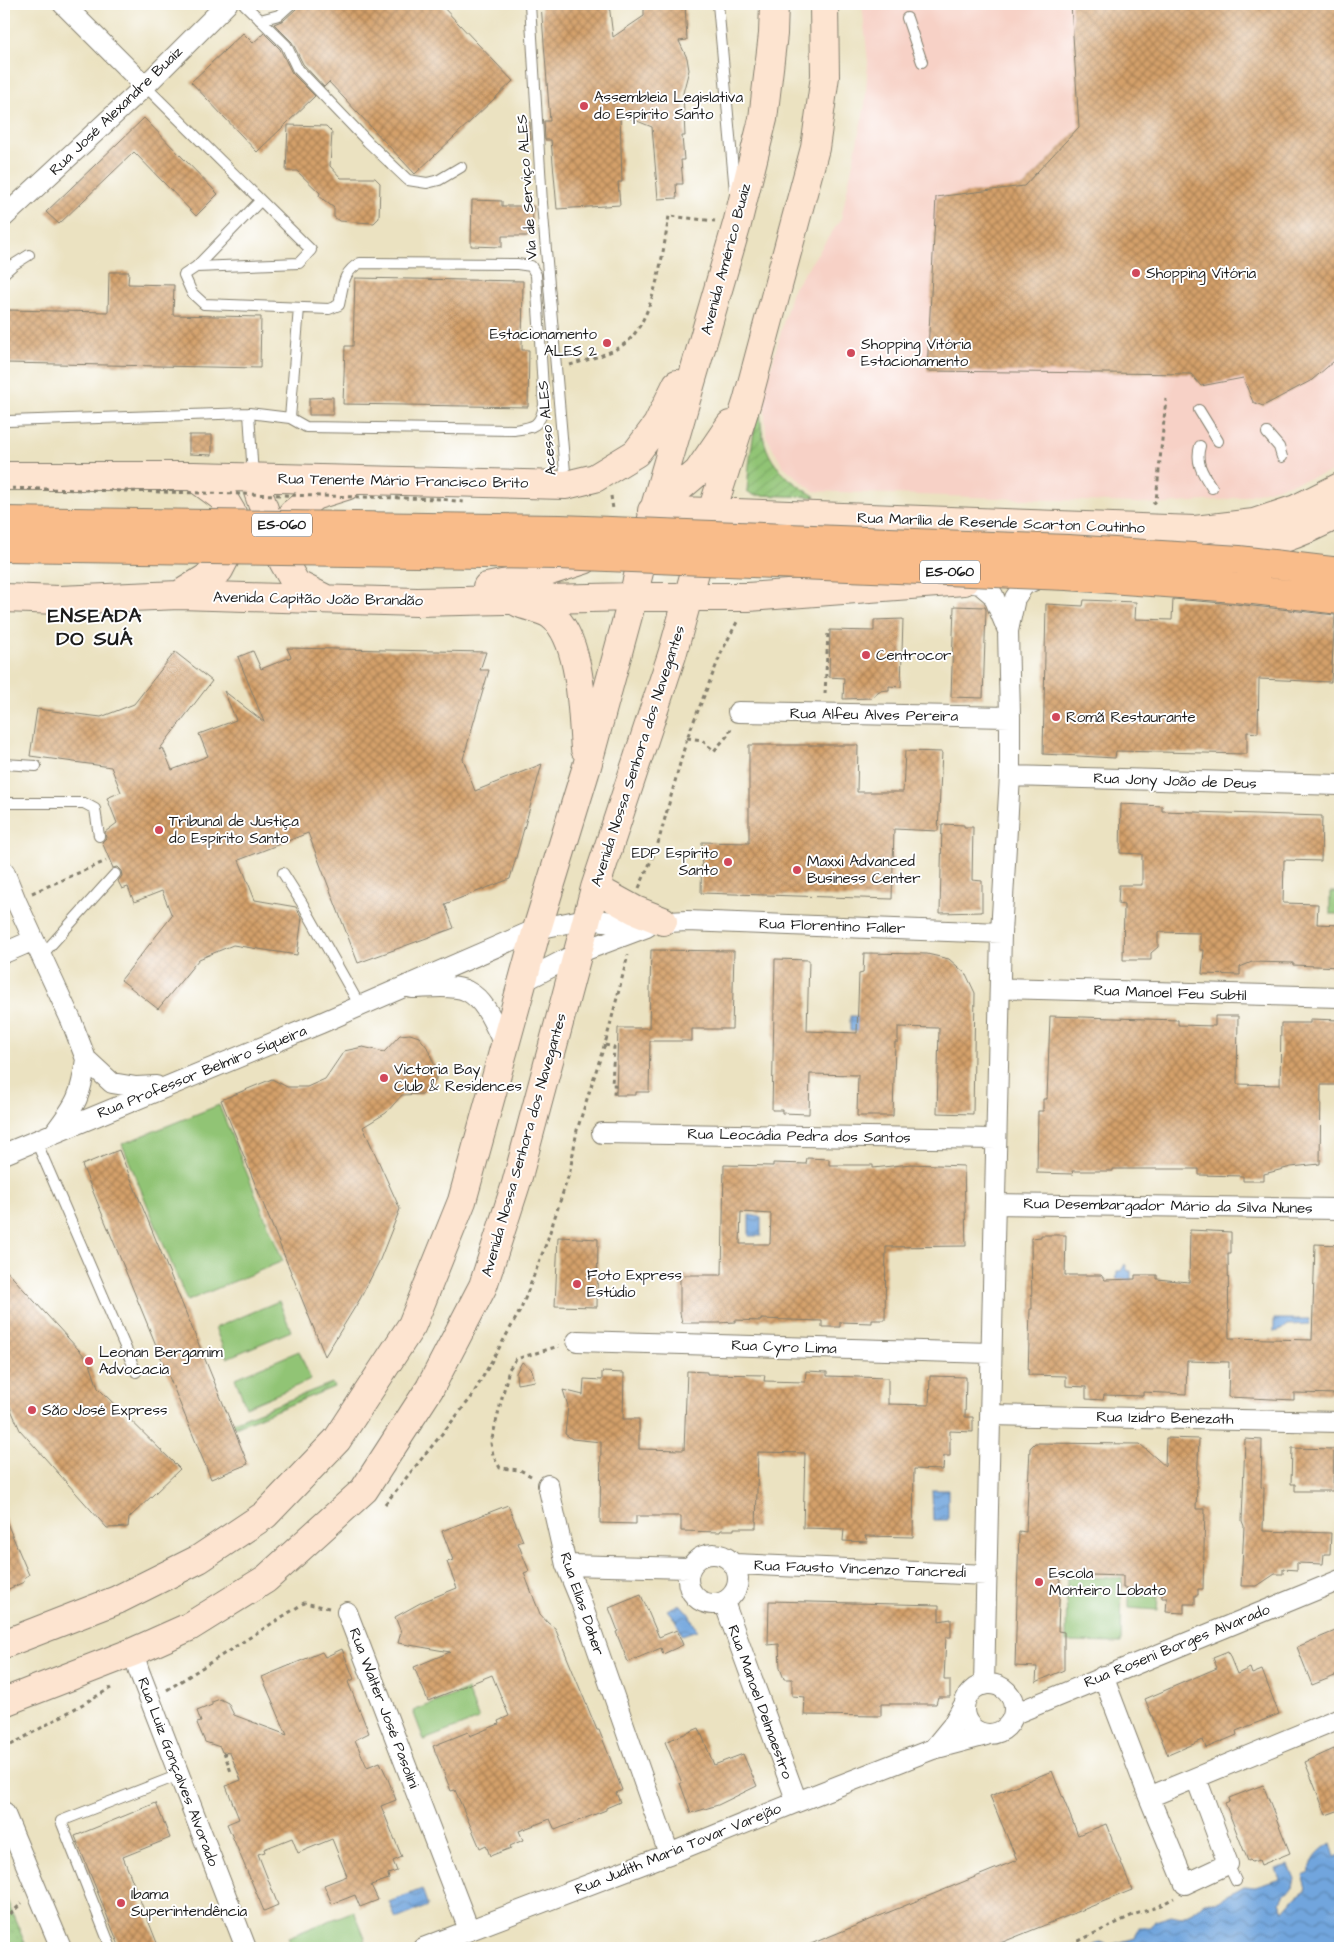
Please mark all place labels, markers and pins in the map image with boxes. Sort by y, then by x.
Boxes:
place label: Assembleia Legislativa do Espírito Santo [594,87,743,125]
marker: Assembleia Legislativa do Espírito Santo [578,100,590,112]
place label: Shopping Vitória [1146,263,1256,285]
marker: Shopping Vitória [1130,267,1142,279]
place label: Estacionamento ALES 2 [490,324,598,362]
place label: Shopping Vitória Estacionamento [861,334,971,372]
marker: Estacionamento ALES 2 [601,337,613,349]
marker: Shopping Vitória Estacionamento [845,347,857,359]
place label: Centrocor [876,645,951,666]
marker: Centrocor [860,649,872,661]
place label: Romã Restaurante [1066,707,1196,728]
marker: Romã Restaurante [1050,711,1062,723]
place label: Tribunal de Justiça do Espírito Santo [169,811,299,849]
marker: Tribunal de Justiça do Espírito Santo [153,824,165,836]
place label: EDP Espírito Santo [632,843,719,881]
place label: Maxxi Advanced Business Center [807,851,920,889]
marker: EDP Espírito Santo [722,856,734,868]
marker: Maxxi Advanced Business Center [791,864,803,876]
place label: Victoria Bay Club & Residences [394,1059,523,1097]
marker: Victoria Bay Club & Residences [378,1072,390,1084]
place label: Foto Express Estúdio [587,1265,683,1303]
marker: Foto Express Estúdio [571,1278,583,1290]
place label: Leonan Bergamim Advocacia [99,1342,223,1380]
marker: Leonan Bergamim Advocacia [83,1355,95,1367]
place label: São José Express [42,1400,168,1421]
marker: São José Express [26,1404,38,1416]
place label: Escola Monteiro Lobato [1049,1563,1166,1601]
marker: Escola Monteiro Lobato [1033,1576,1045,1588]
place label: Ibama Superintendência [131,1884,248,1922]
marker: Ibama Superintendência [115,1897,127,1909]

